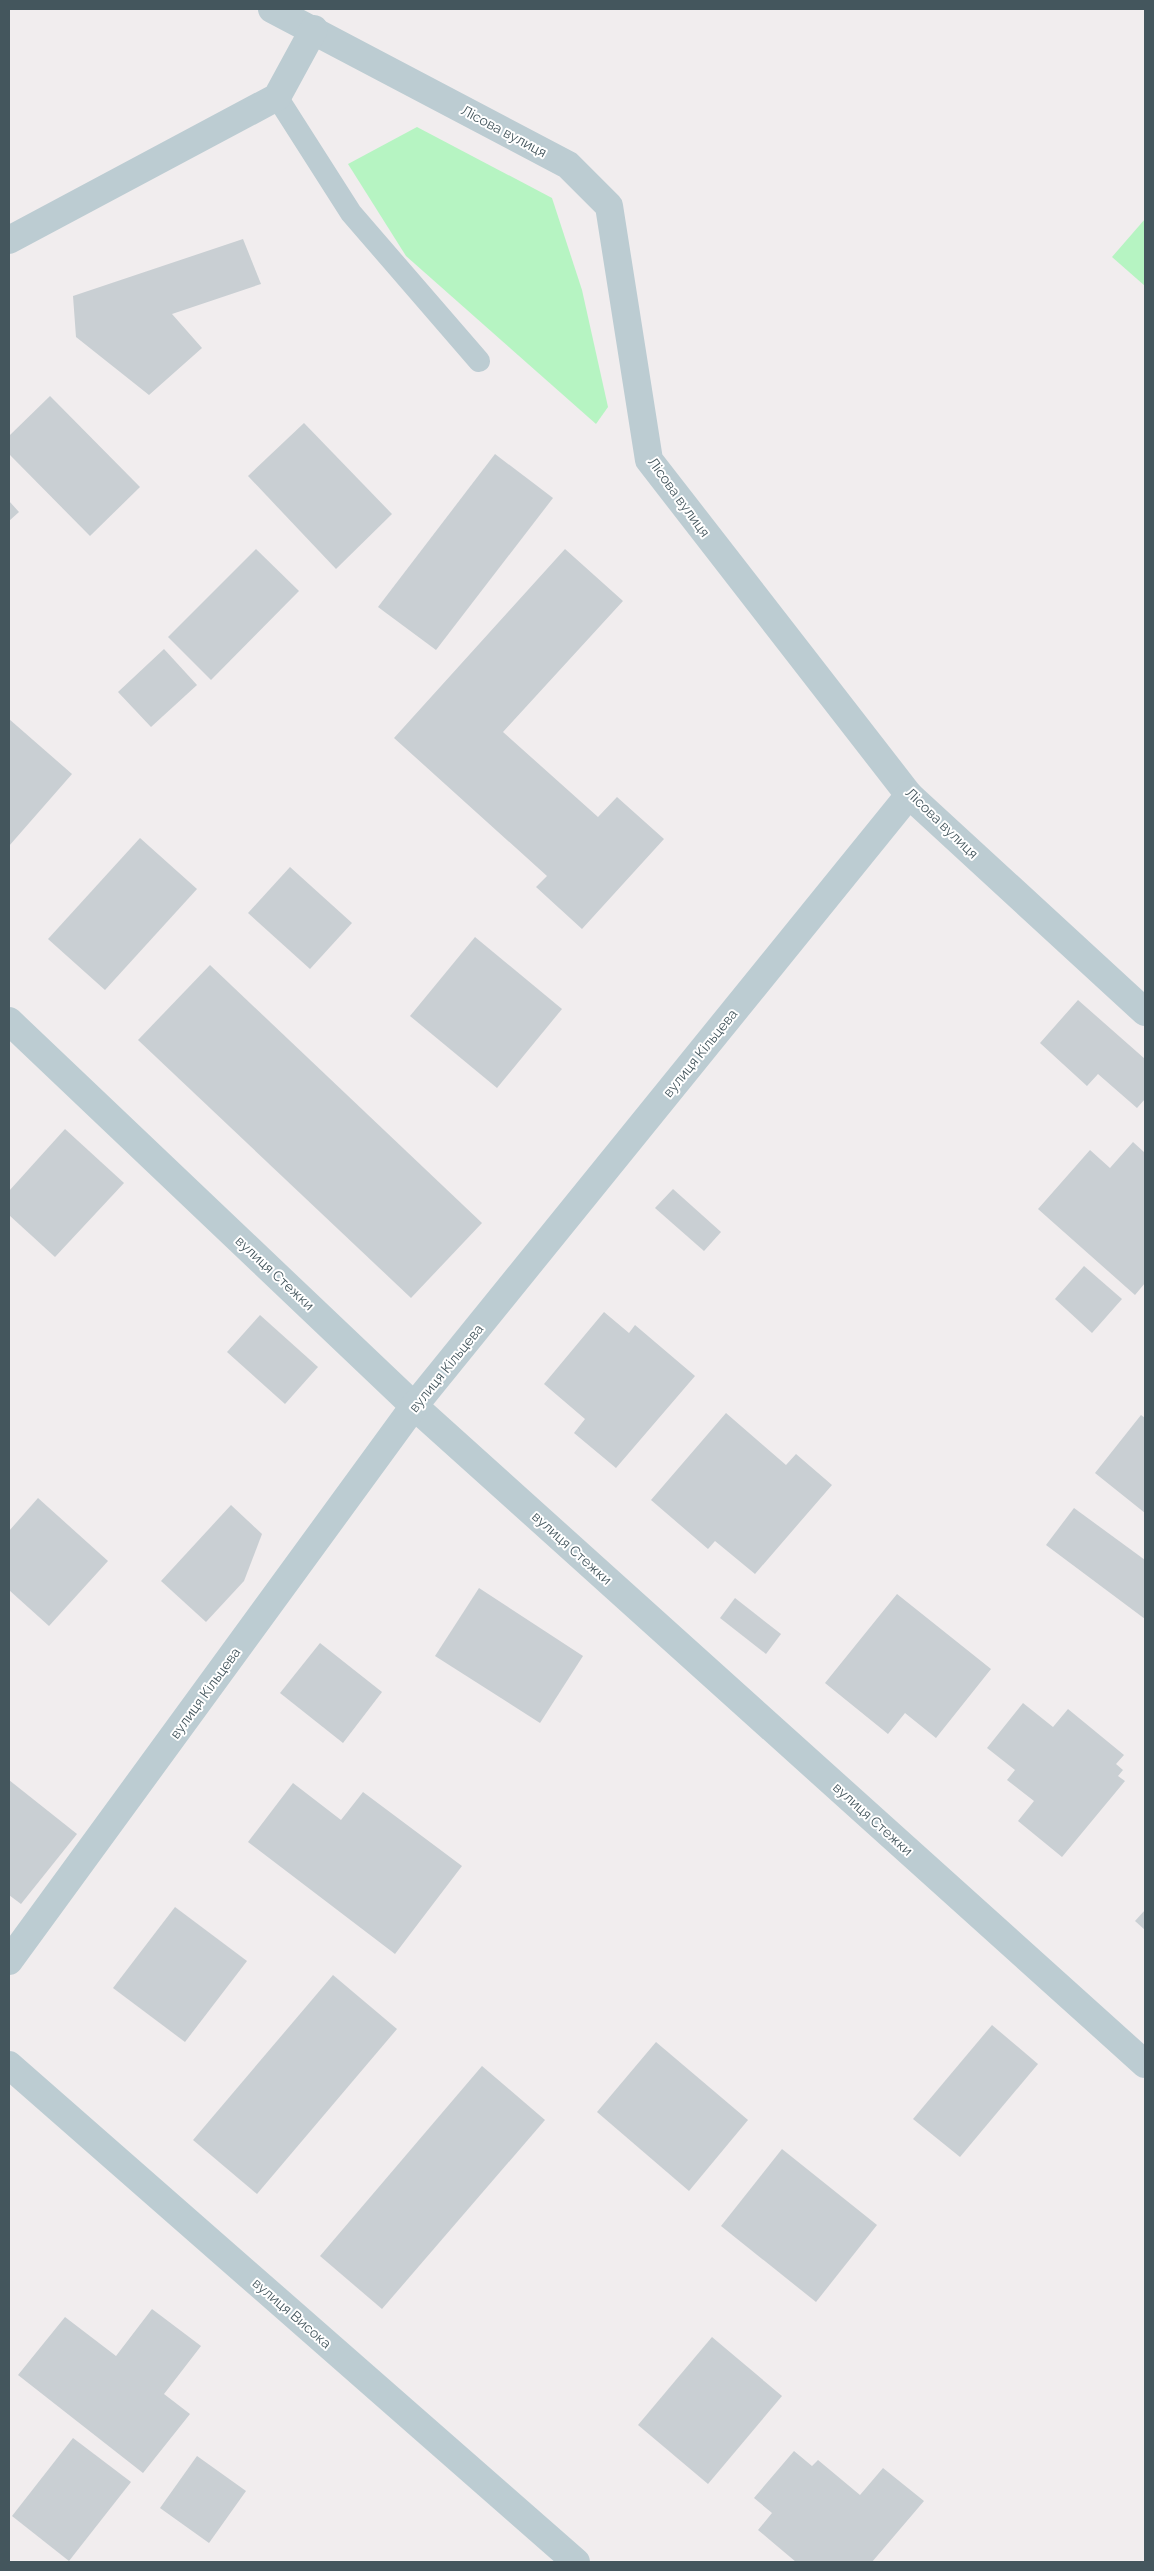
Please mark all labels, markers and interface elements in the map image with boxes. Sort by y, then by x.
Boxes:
street label: Лісова вулиця [458,102,550,160]
street label: Лісова вулиця [645,454,713,540]
street label: Лісова вулиця [902,784,982,862]
street label: вулиця Кільцева [660,1006,740,1100]
street label: вулиця Стежки [232,1233,318,1313]
street label: вулиця Кільцева [406,1321,486,1415]
street label: вулиця Стежки [529,1508,615,1588]
street label: вулиця Кільцева [167,1644,243,1742]
street label: вулиця Стежки [830,1779,916,1859]
street label: вулиця Висока [249,2275,335,2351]

